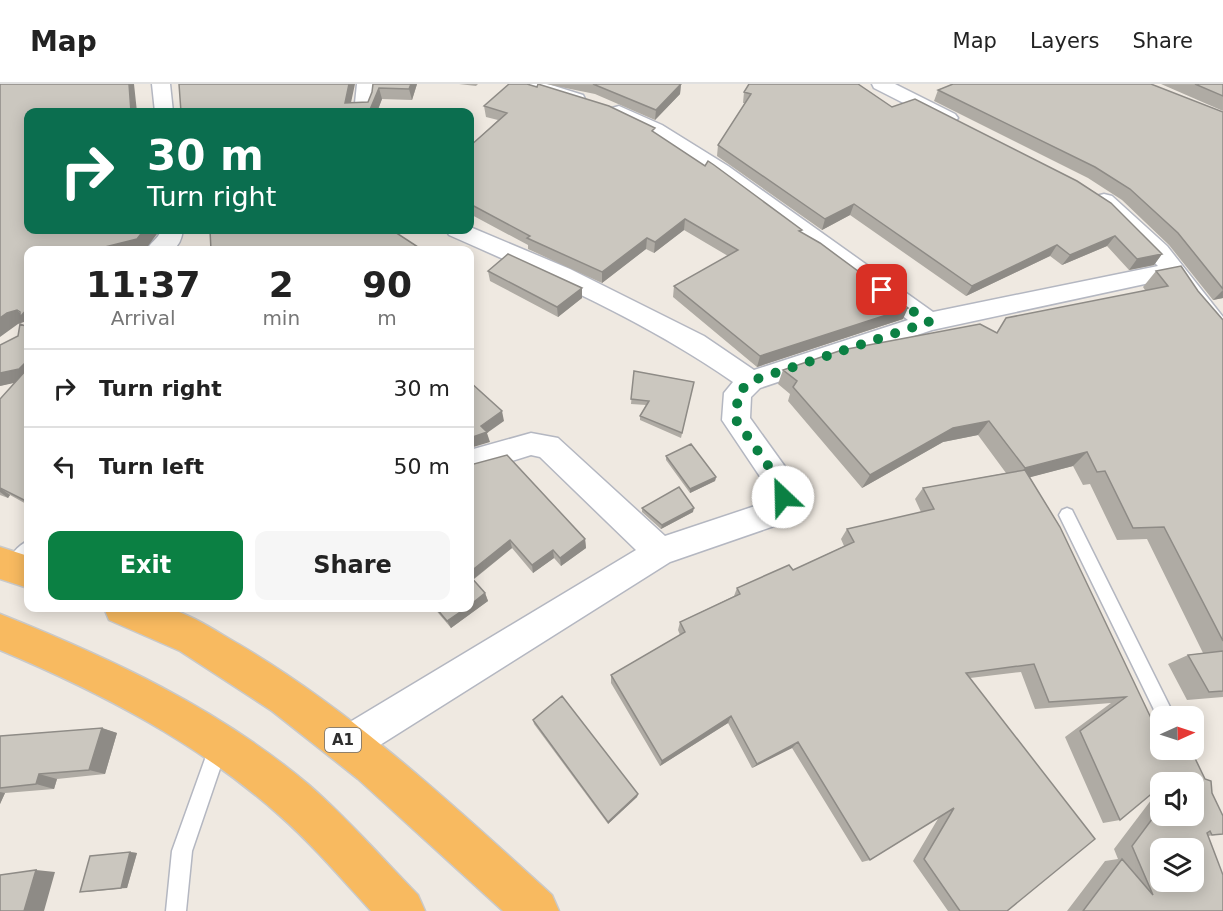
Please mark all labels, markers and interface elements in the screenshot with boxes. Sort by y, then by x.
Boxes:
text: Map [30,25,97,58]
text: Map [953,29,997,53]
text: Layers [1030,29,1099,53]
text: Share [1132,29,1193,53]
text: 30 m [147,131,264,180]
icon: right [48,132,126,210]
text: Turn right [147,181,276,212]
text: 11:37 [86,264,200,305]
text: 2 [269,264,294,305]
text: 90 [362,264,412,305]
pin [856,264,907,315]
icon: arrive [865,273,898,306]
text: Arrival [111,306,176,330]
text: min [262,306,300,330]
text: m [377,306,397,330]
icon: right [48,372,81,405]
text: Turn right [99,376,222,401]
text: 30 m [394,376,450,401]
icon: left [48,450,81,483]
text: Turn left [99,454,204,479]
text: 50 m [394,454,450,479]
position arrow [751,465,815,529]
button: Exit [48,531,243,600]
button: Share [255,531,450,600]
north arrow [1150,706,1204,760]
map controls [1150,706,1204,892]
road number: A1 [325,728,361,752]
button: sound [1150,772,1204,826]
button: layers [1150,838,1204,892]

